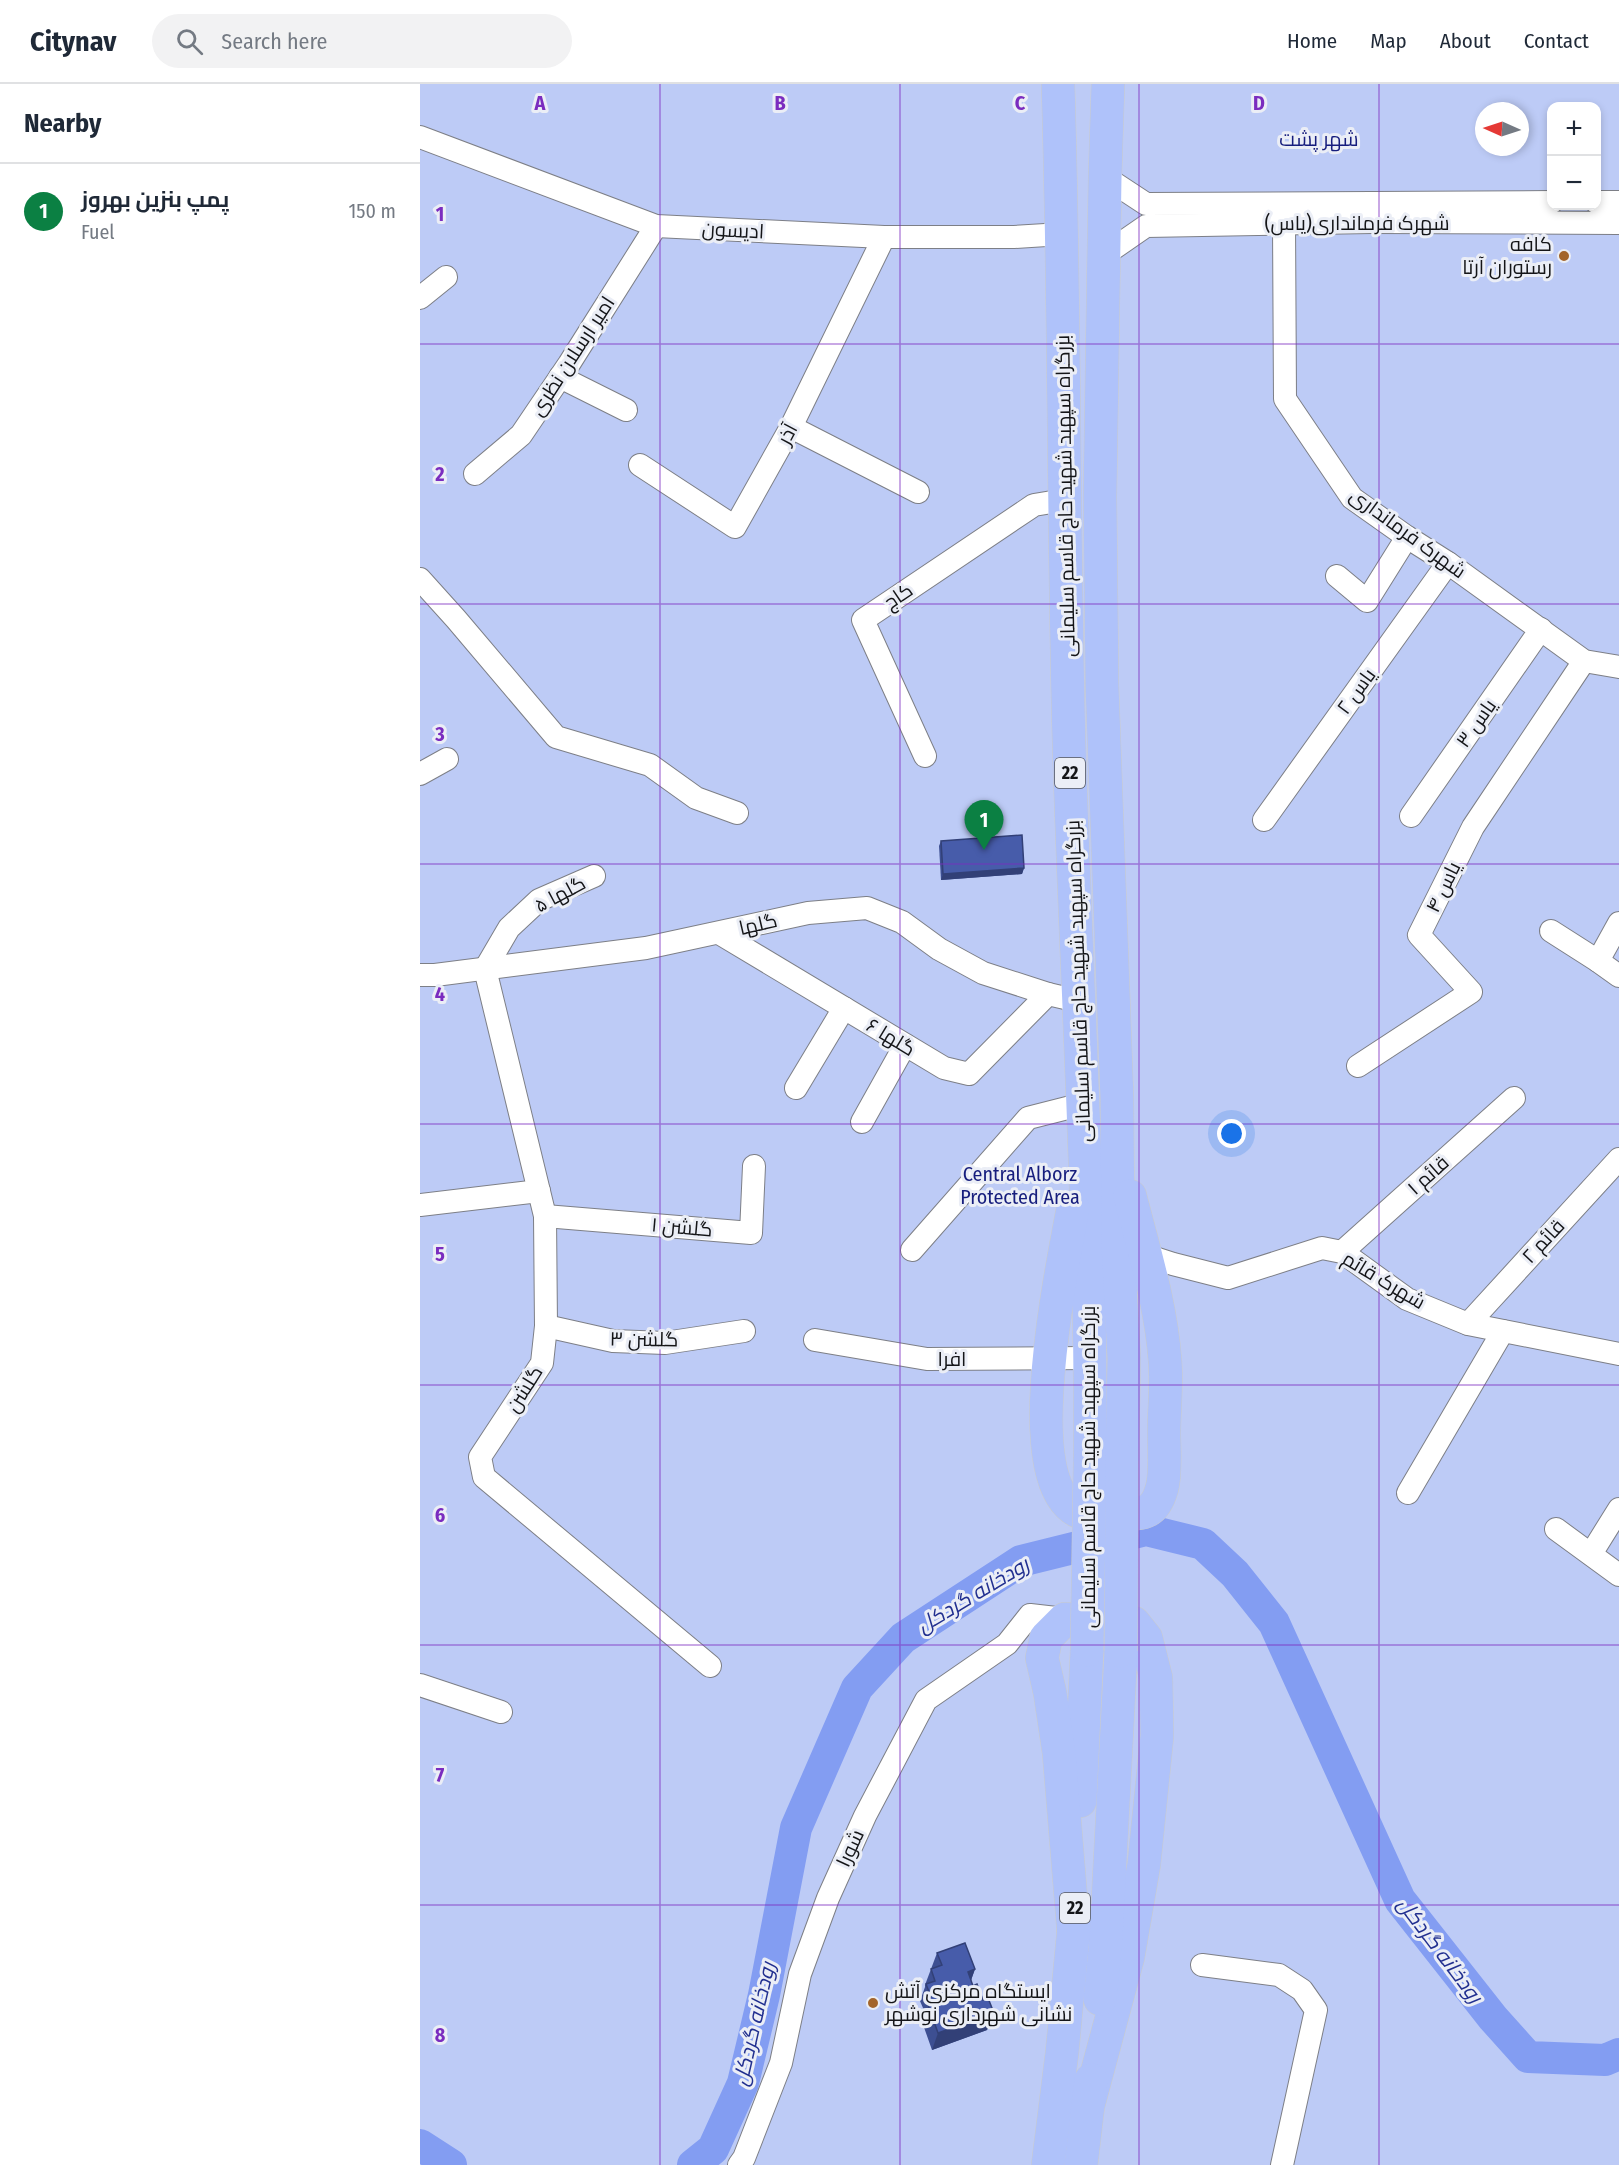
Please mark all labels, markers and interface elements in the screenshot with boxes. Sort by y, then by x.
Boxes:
search box [152,14,572,68]
text: Citynav [30,25,116,58]
icon: search [173,25,206,58]
text: Search here [221,28,327,55]
text: Home [1287,28,1337,54]
text: Map [1370,28,1407,54]
text: About [1440,28,1491,54]
text: Contact [1524,28,1589,54]
text: A [534,91,547,115]
text: B [774,91,786,115]
text: C [1015,91,1026,115]
text: D [1253,91,1265,115]
north arrow [1475,102,1529,156]
map controls [1547,102,1601,210]
button: + [1547,102,1601,156]
text: Nearby [24,108,101,139]
park label: شهر پشت [1279,127,1359,152]
button: − [1547,156,1601,210]
text: پمپ بنزین بهروز [81,186,229,213]
text: 1 [39,199,48,223]
text: 150 m [349,199,396,223]
text: 1 [436,202,444,226]
street label: شهرک فرمانداری(یاس) [1265,211,1449,236]
street label: ادیسون [701,216,765,245]
text: Fuel [81,220,115,244]
place label: کافه رستوران آرتا [1462,232,1552,280]
marker: کافه رستوران آرتا [1557,249,1571,263]
street label: امیر ارسلان نظری [524,292,620,421]
street label: بزرگراه سپهبد شهید حاج قاسم سلیمانی [1050,335,1082,657]
street label: آذر [771,419,803,449]
text: 2 [434,462,445,486]
street label: شهرک فرمانداری [1345,483,1471,584]
street label: کاج [879,578,918,616]
street label: یاس ۲ [1331,663,1382,719]
street label: یاس ۳ [1451,694,1502,752]
text: 3 [434,722,445,746]
road number: 22 [1055,758,1085,788]
pin: 1 [964,800,1004,850]
street label: بزرگراه سپهبد شهید حاج قاسم سلیمانی [1060,819,1098,1143]
street label: یاس ۴ [1420,857,1467,917]
street label: گلها ۵ [530,871,590,918]
street label: گلها [736,908,780,941]
text: 4 [435,982,445,1006]
street label: گلها ۶ [862,1013,920,1062]
your location [1217,1119,1246,1148]
street label: قائم ۱ [1402,1150,1455,1201]
park label: Central Alborz Protected Area [960,1162,1080,1209]
street label: گلشن ۱ [650,1212,714,1243]
street label: قائم ۲ [1517,1214,1571,1269]
text: 5 [435,1242,445,1266]
street label: شهرک قائم [1337,1246,1430,1316]
street label: بزرگراه سپهبد شهید حاج قاسم سلیمانی [1076,1306,1102,1628]
street label: گلشن ۳ [609,1326,679,1353]
street label: افرا [938,1347,966,1371]
street label: گلشن [500,1361,548,1417]
text: 6 [435,1503,445,1527]
water label: رودخانه گردکل [912,1551,1035,1639]
text: 7 [436,1763,445,1787]
street label: شورا [831,1825,869,1871]
water label: رودخانه گردکل [1392,1892,1489,2009]
road number: 22 [1060,1893,1090,1923]
water label: رودخانه گردکل [727,1958,781,2088]
place label: ایستگاه مرکزی آتش نشانی شهرداری نوشهر [884,1979,1072,2027]
marker: ایستگاه مرکزی آتش نشانی شهرداری نوشهر [866,1996,880,2010]
text: 8 [435,2023,446,2047]

